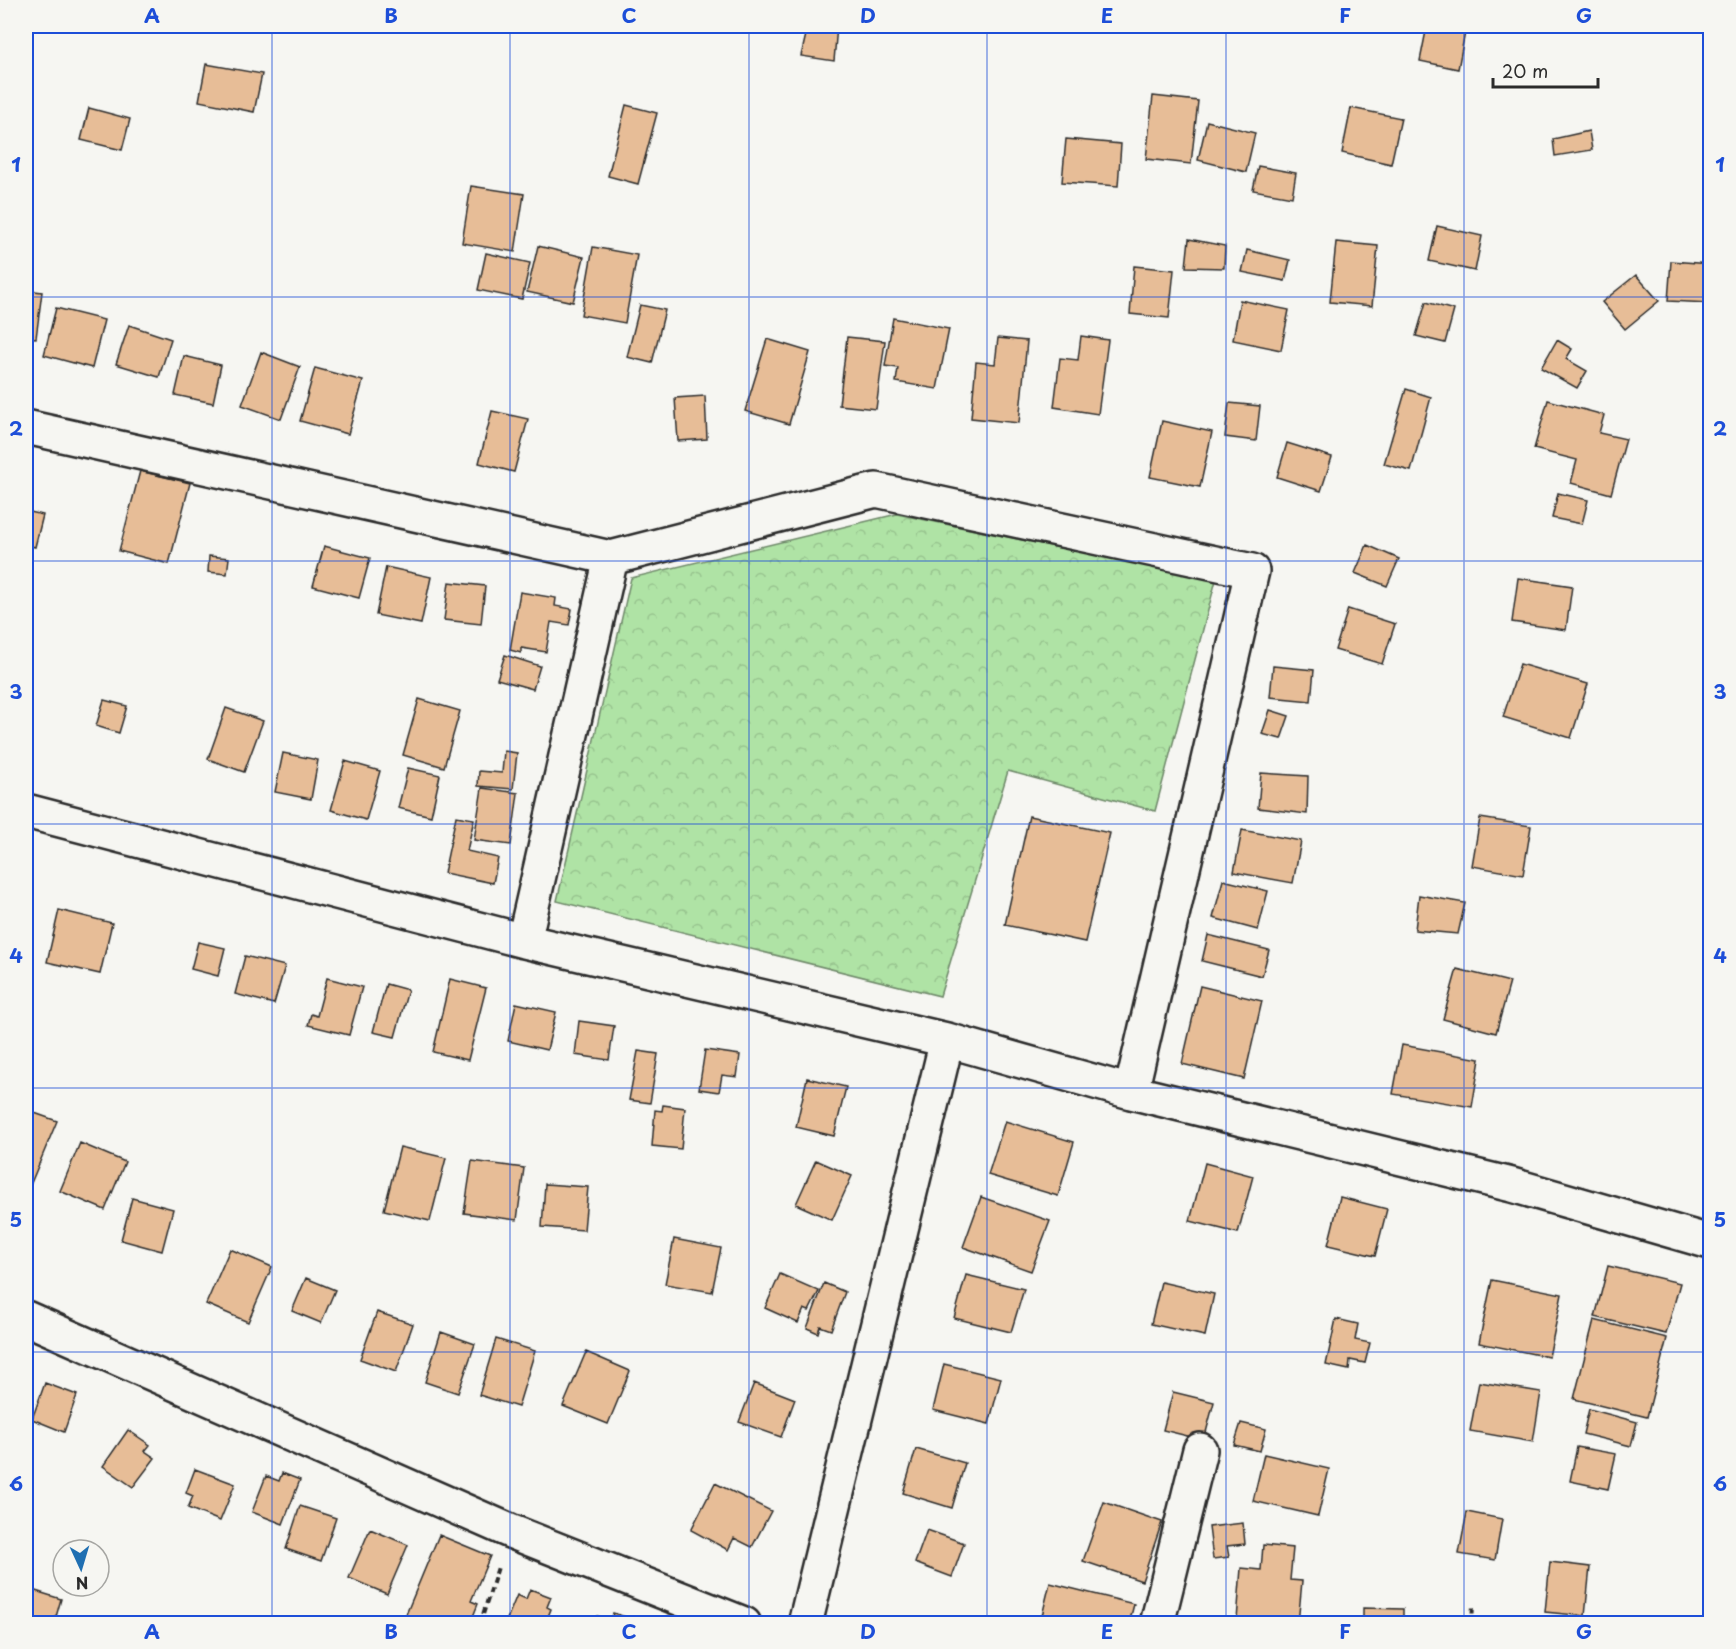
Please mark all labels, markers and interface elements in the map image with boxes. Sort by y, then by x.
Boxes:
text: A [144,0,160,30]
text: B [384,0,398,30]
text: C [621,0,637,30]
text: D [860,0,876,30]
text: E [1101,0,1113,30]
text: F [1339,0,1351,30]
text: G [1576,0,1592,30]
scale bar [1493,51,1598,89]
text: 20 m [1502,57,1548,84]
text: 1 [11,149,21,179]
text: 1 [1715,149,1725,179]
text: 2 [9,413,23,443]
text: 2 [1713,413,1727,443]
text: 3 [9,676,23,706]
text: 3 [1713,676,1727,706]
text: 4 [9,940,23,970]
text: 4 [1713,940,1727,970]
text: 5 [10,1204,22,1234]
text: 5 [1714,1204,1726,1234]
text: 6 [9,1468,23,1498]
text: 6 [1713,1468,1727,1498]
north arrow [51,1538,111,1598]
text: N [75,1572,89,1596]
text: A [144,1616,160,1646]
text: B [384,1616,398,1646]
text: C [621,1616,637,1646]
text: D [860,1616,876,1646]
text: E [1101,1616,1113,1646]
text: F [1339,1616,1351,1646]
text: G [1576,1616,1592,1646]

